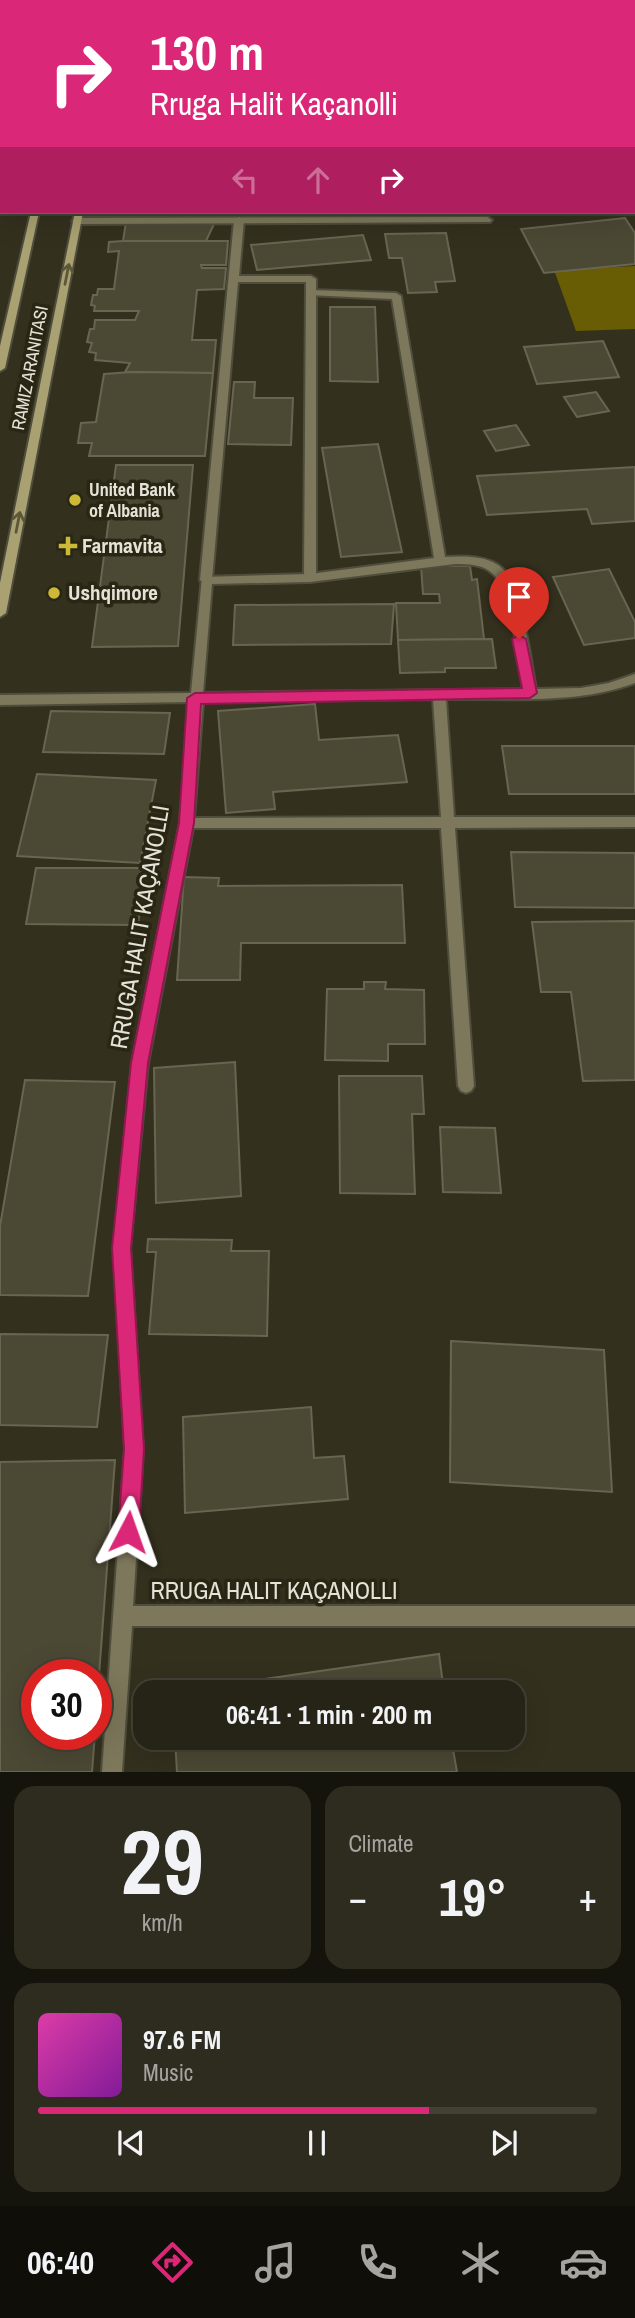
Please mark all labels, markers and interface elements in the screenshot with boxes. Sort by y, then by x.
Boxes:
text: 130 m [150,19,264,85]
icon: right [35,28,126,119]
text: Rruga Halit Kaçanolli [150,82,398,125]
icon: left [226,161,264,199]
icon: ahead [299,161,337,199]
icon: right [372,161,410,199]
one-way arrow [60,264,74,286]
street label: RAMIZ ARANITASI [5,304,54,432]
place label: United Bank of Albania [89,477,176,523]
marker: United Bank of Albania [67,492,83,508]
one-way arrow [11,511,25,534]
place label: Farmavita [82,531,163,560]
marker: Farmavita [60,538,76,554]
pin [489,567,549,639]
place label: Ushqimore [68,578,158,607]
icon: arrive [500,578,538,616]
marker: Ushqimore [46,585,62,601]
street label: RRUGA HALIT KAÇANOLLI [102,803,176,1051]
position arrow [91,1495,165,1569]
street label: RRUGA HALIT KAÇANOLLI [151,1574,397,1606]
speed limit sign: 30 [21,1659,112,1750]
text: 06:41 · 1 min · 200 m [226,1697,432,1732]
text: 29 [121,1800,204,1922]
text: Climate [349,1828,413,1859]
text: 19° [439,1862,507,1932]
text: − [349,1872,367,1923]
text: + [579,1872,597,1923]
text: km/h [142,1907,183,1938]
text: 97.6 FM [143,2022,221,2057]
text: Music [143,2057,193,2088]
icon: previous [112,2124,150,2162]
icon: pause [298,2124,336,2162]
icon: next [485,2124,523,2162]
icon: directions [148,2238,197,2287]
icon: music [251,2238,300,2287]
icon: phone [353,2238,402,2287]
icon: climate [456,2238,505,2287]
icon: car [559,2238,608,2287]
text: 06:40 [27,2241,94,2284]

